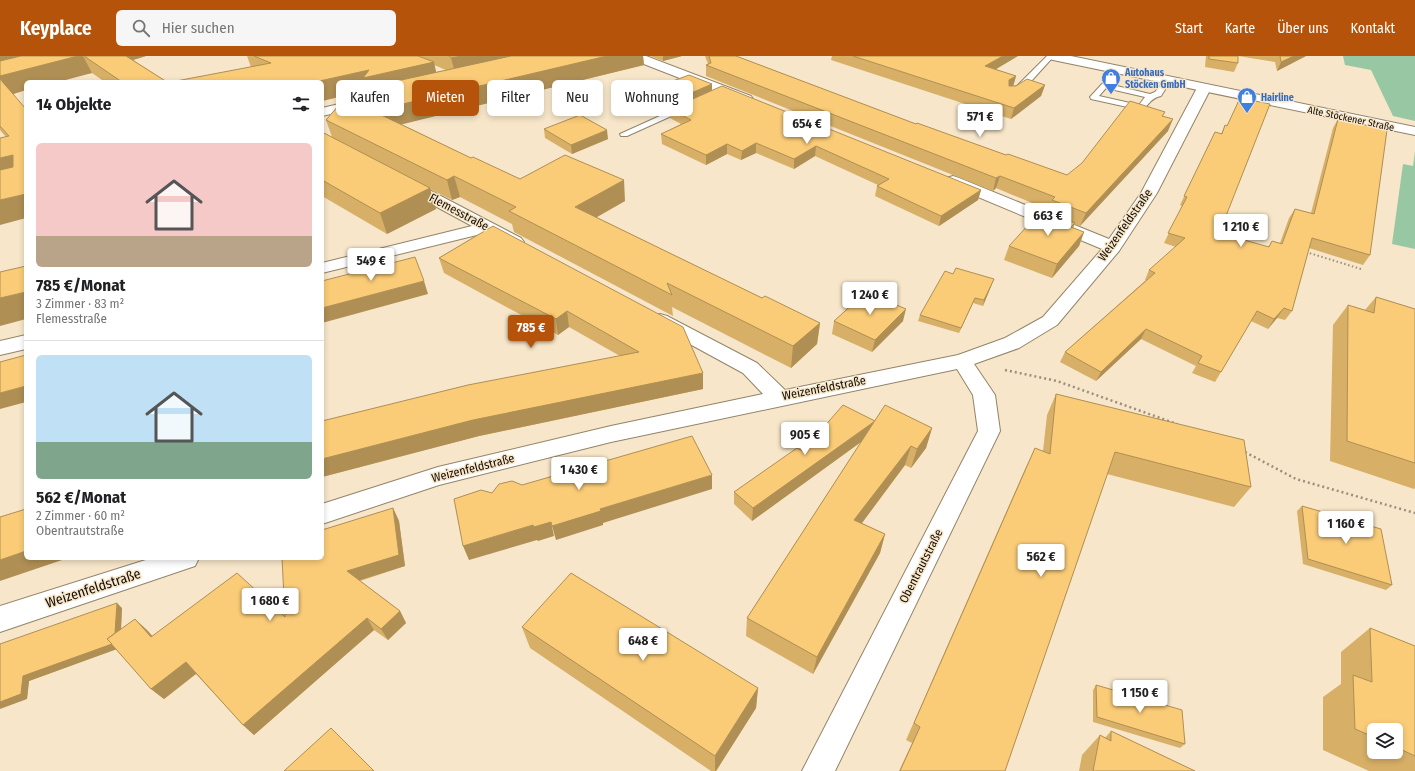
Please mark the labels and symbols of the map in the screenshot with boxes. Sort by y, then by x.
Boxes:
shop icon: Autohaus Stöcken GmbH [1100,67,1122,95]
place label: Autohaus Stöcken GmbH [1124,67,1186,91]
shop icon: Hairline [1236,86,1258,114]
place label: Hairline [1261,92,1294,104]
pin: 571 € [952,104,1008,138]
street label: Alte Stöckener Straße [1306,104,1395,134]
pin: 654 € [779,111,835,145]
street label: Weizenfeldstraße [1095,186,1155,264]
street label: Flemesstraße [427,190,491,234]
pin: 663 € [1020,203,1076,237]
pin: 1 210 € [1204,214,1278,248]
pin: 549 € [343,248,399,282]
pin: 1 240 € [833,282,907,316]
pin: 785 € [503,315,559,349]
street label: Weizenfeldstraße [781,373,867,403]
pin: 905 € [777,422,833,456]
street label: Weizenfeldstraße [430,451,516,485]
pin: 1 430 € [542,457,616,491]
pin: 1 160 € [1309,511,1383,545]
street label: Obentrautstraße [896,527,946,605]
pin: 562 € [1013,544,1069,578]
street label: Weizenfeldstraße [43,565,143,612]
pin: 1 680 € [233,588,307,622]
pin: 648 € [615,628,671,662]
pin: 1 150 € [1103,680,1177,714]

